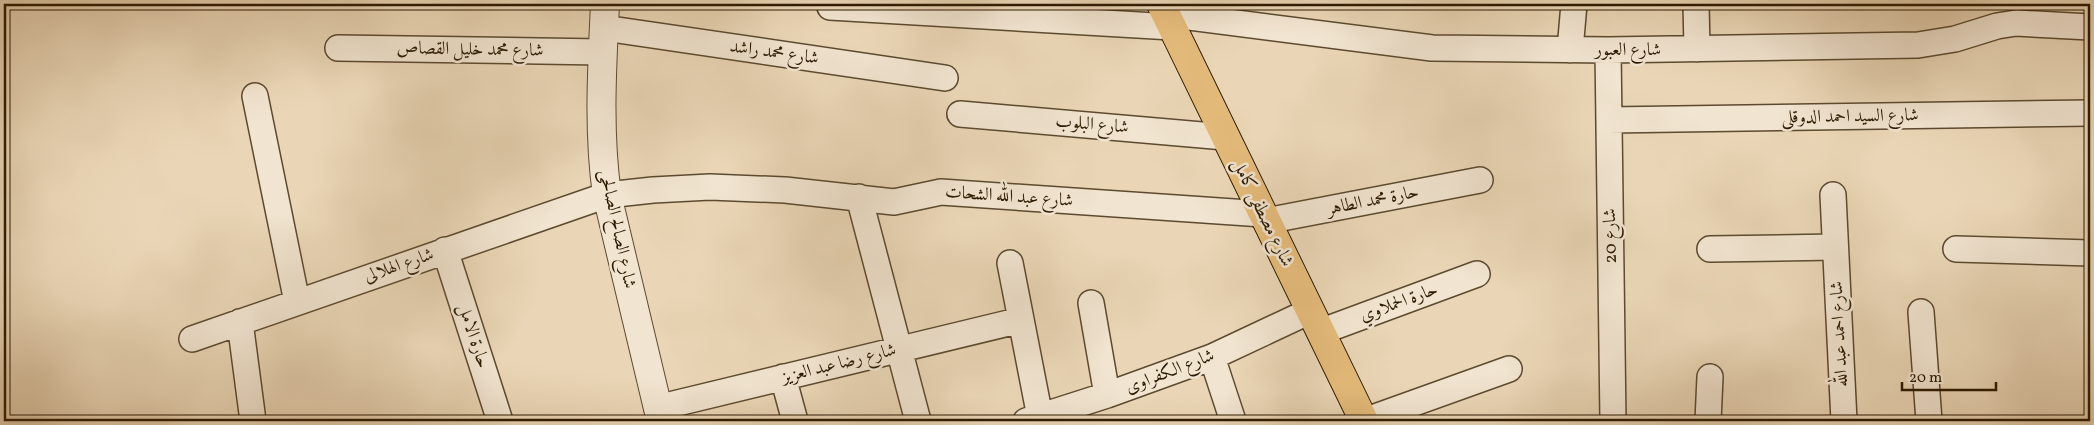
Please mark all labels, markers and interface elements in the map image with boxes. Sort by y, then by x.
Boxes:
street label: شارع محمد راشد [728,34,820,73]
street label: شارع محمد خليل القصاص [396,36,544,65]
street label: شارع العبور [1593,38,1661,64]
street label: شارع السيد احمد الدوقلى [1781,103,1919,132]
street label: شارع البلوب [1054,109,1130,142]
street label: شارع مصطفى كامل [1224,155,1299,272]
street label: شارع الصالح الصالحى [590,167,642,291]
street label: شارع عبد الله الشحات [944,177,1074,215]
street label: حارة محمد الطاهر [1323,180,1421,223]
street label: شارع 20 [1598,208,1625,264]
street label: شارع الهلالى [361,242,438,291]
street label: حارة الحملاوي [1356,277,1442,330]
street label: شارع احمد عبد الله [1822,280,1856,388]
street label: حارة الامل [451,301,495,371]
street label: شارع رضا عبد العزيز [777,338,899,392]
street label: شارع الكفراوى [1122,344,1219,401]
scale bar [1902,360,1995,392]
text: 20 m [1909,368,1942,389]

